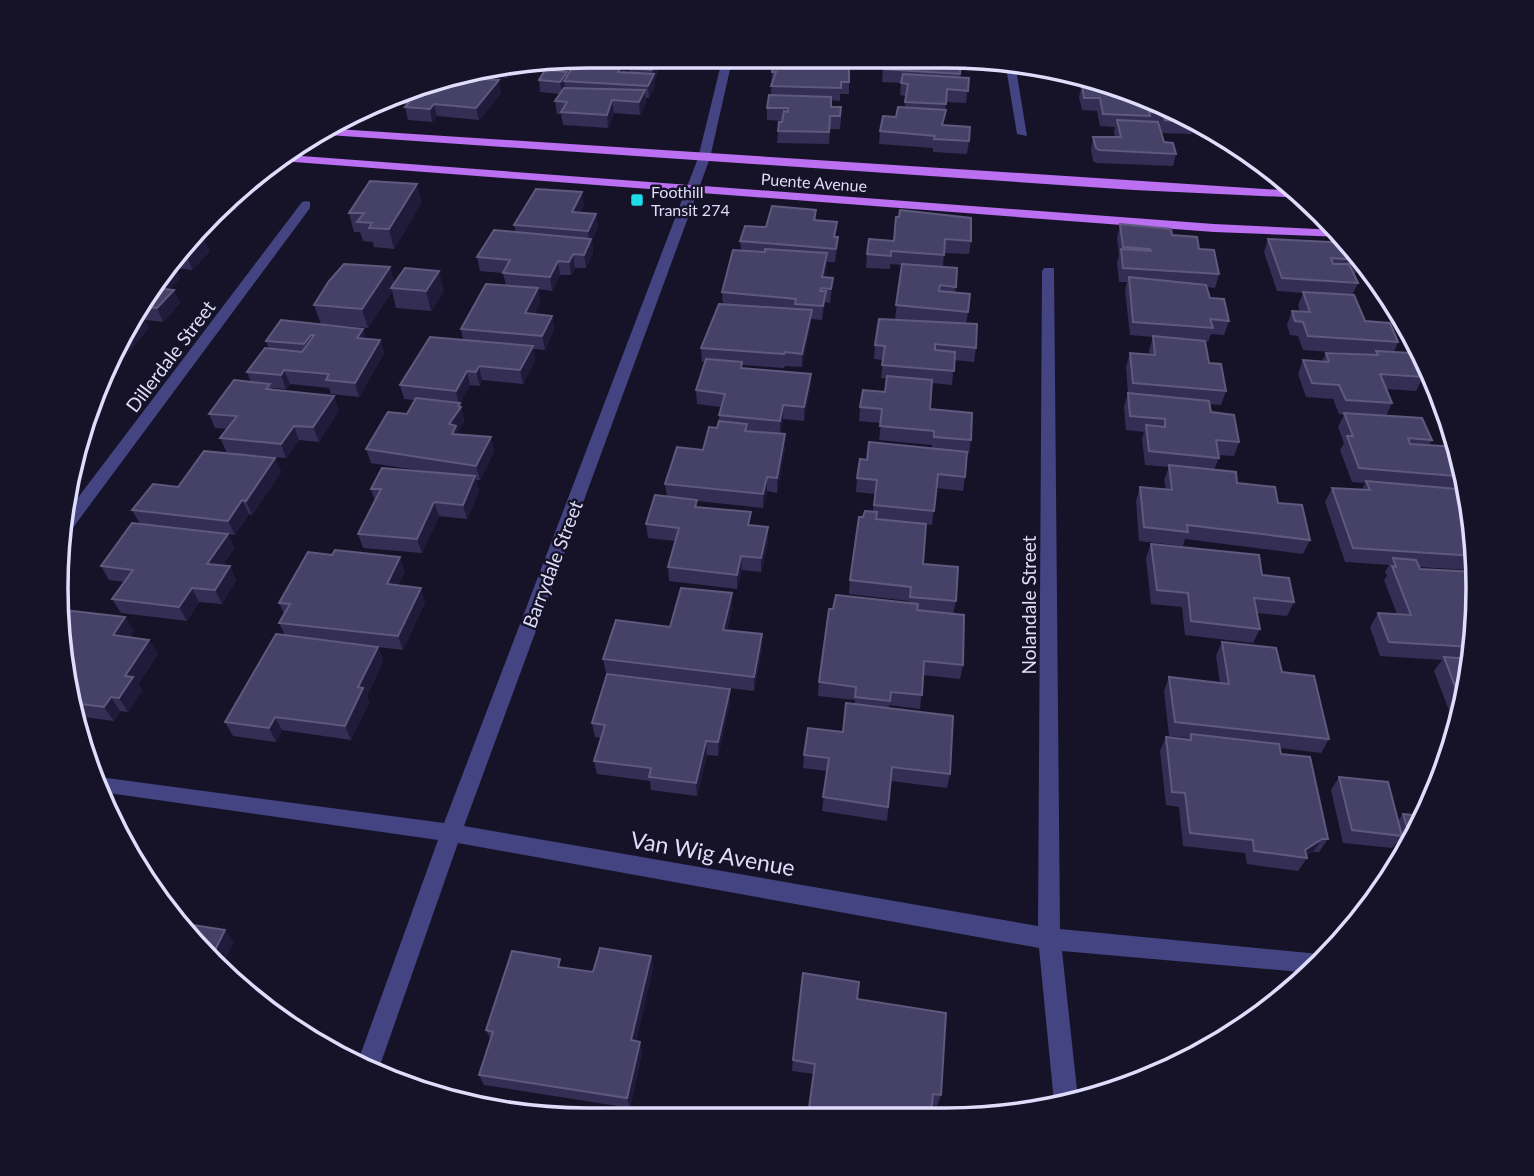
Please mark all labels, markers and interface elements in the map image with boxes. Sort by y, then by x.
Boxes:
street label: Puente Avenue [760,169,868,195]
place label: Foothill Transit 274 [651,182,730,219]
marker: Foothill Transit 274 [629,192,645,208]
street label: Dillerdale Street [121,295,220,416]
street label: Barrydale Street [517,497,587,631]
street label: Nolandale Street [1017,535,1040,675]
street label: Van Wig Avenue [629,825,797,881]

